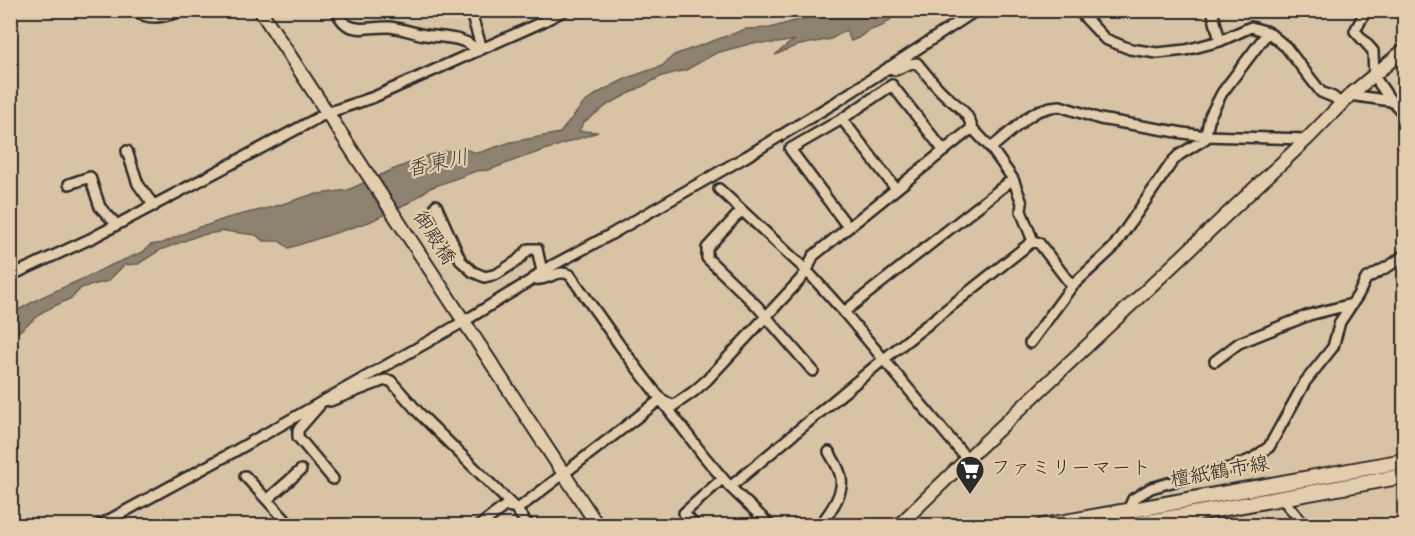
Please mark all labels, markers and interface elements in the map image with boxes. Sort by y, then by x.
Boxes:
water label: 香東川 [404,145,471,185]
street label: 御殿橋 [406,207,459,270]
street label: 檀紙鶴市線 [1168,452,1271,494]
supermarket icon: ファミリーマート [954,454,986,496]
place label: ファミリーマート [991,459,1151,482]

